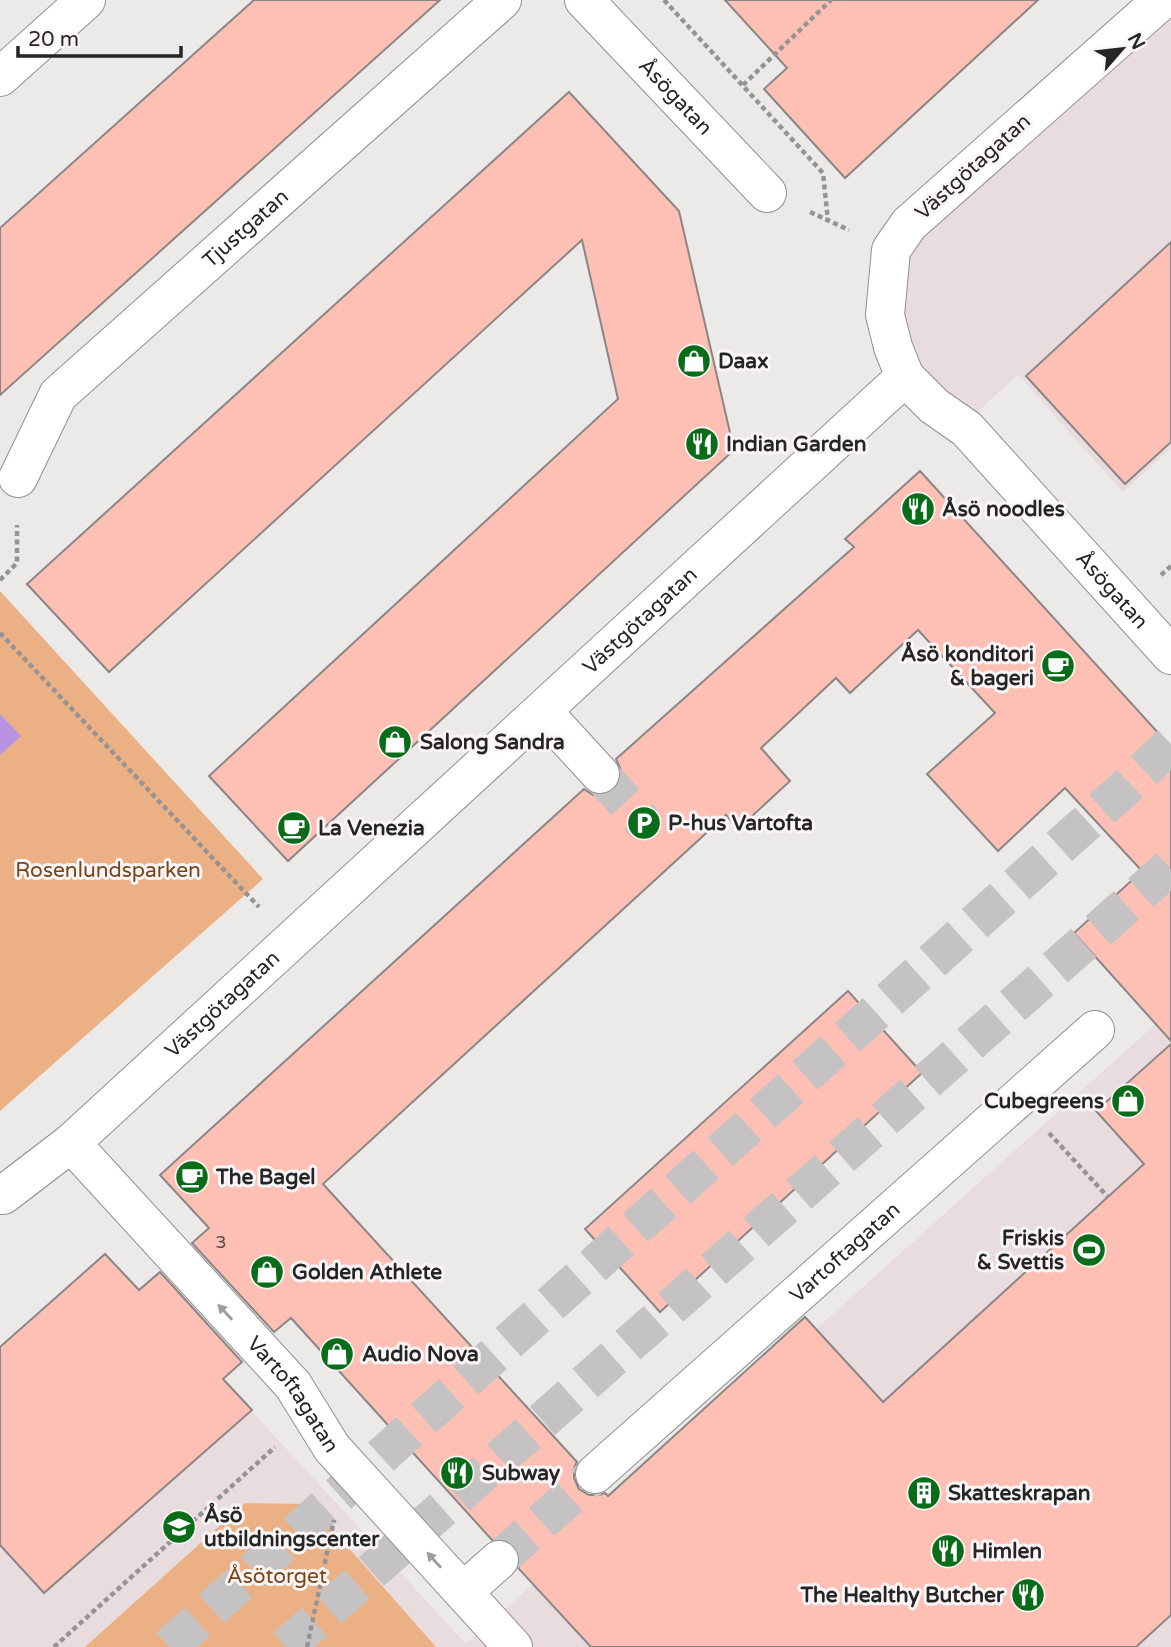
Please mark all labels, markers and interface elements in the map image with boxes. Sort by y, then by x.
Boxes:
scale bar [18,14,180,58]
north arrow [1087,14,1157,84]
text: 20 m [28,27,79,52]
text: N [1123,30,1149,53]
street label: Åsögatan [633,53,718,140]
street label: Västgötagatan [910,109,1036,225]
street label: Tjustgatan [197,184,293,273]
shop icon: Daax [675,342,713,380]
place label: Daax [718,349,769,374]
restaurant icon: Indian Garden [683,425,721,463]
place label: Indian Garden [726,432,866,457]
restaurant icon: Åsö noodles [899,490,937,528]
place label: Åsö noodles [942,496,1065,522]
street label: Åsögatan [1071,546,1154,634]
street label: Västgötagatan [578,562,702,679]
place label: Åsö konditori & bageri [901,641,1034,691]
cafe icon: Åsö konditori & bageri [1039,647,1077,685]
shop icon: Salong Sandra [376,723,414,761]
place label: Salong Sandra [420,730,565,755]
parking icon: P-hus Vartofta [625,804,663,842]
cafe icon: La Venezia [275,809,313,847]
place label: P-hus Vartofta [668,811,813,836]
place label: La Venezia [318,816,425,841]
park label: Rosenlundsparken [15,858,201,883]
street label: Västgötagatan [160,945,285,1063]
shop icon: Cubegreens [1109,1082,1147,1120]
place label: Cubegreens [984,1089,1104,1114]
cafe icon: The Bagel [173,1158,211,1196]
place label: The Bagel [215,1165,316,1190]
street label: Vartoftagatan [784,1197,905,1308]
place label: Friskis & Svettis [977,1226,1064,1275]
house number: 3 [215,1231,227,1253]
sports icon: Friskis & Svettis [1070,1231,1108,1269]
shop icon: Golden Athlete [248,1253,286,1291]
place label: Golden Athlete [292,1260,442,1285]
one-way arrow [218,1304,234,1321]
street label: Vartoftagatan [242,1331,344,1457]
shop icon: Audio Nova [318,1335,356,1373]
place label: Audio Nova [362,1342,479,1367]
restaurant icon: Subway [438,1454,476,1492]
place label: Subway [482,1461,561,1486]
building icon: Skatteskrapan [905,1474,943,1512]
place label: Skatteskrapan [948,1481,1091,1506]
place label: Åsö utbildningscenter [204,1502,380,1552]
school or university icon: Åsö utbildningscenter [160,1508,198,1546]
restaurant icon: Himlen [929,1532,967,1570]
place label: Himlen [972,1539,1042,1564]
one-way arrow [426,1551,442,1569]
park label: Åsötorget [227,1564,327,1589]
restaurant icon: The Healthy Butcher [1009,1576,1047,1614]
place label: The Healthy Butcher [799,1583,1005,1608]

